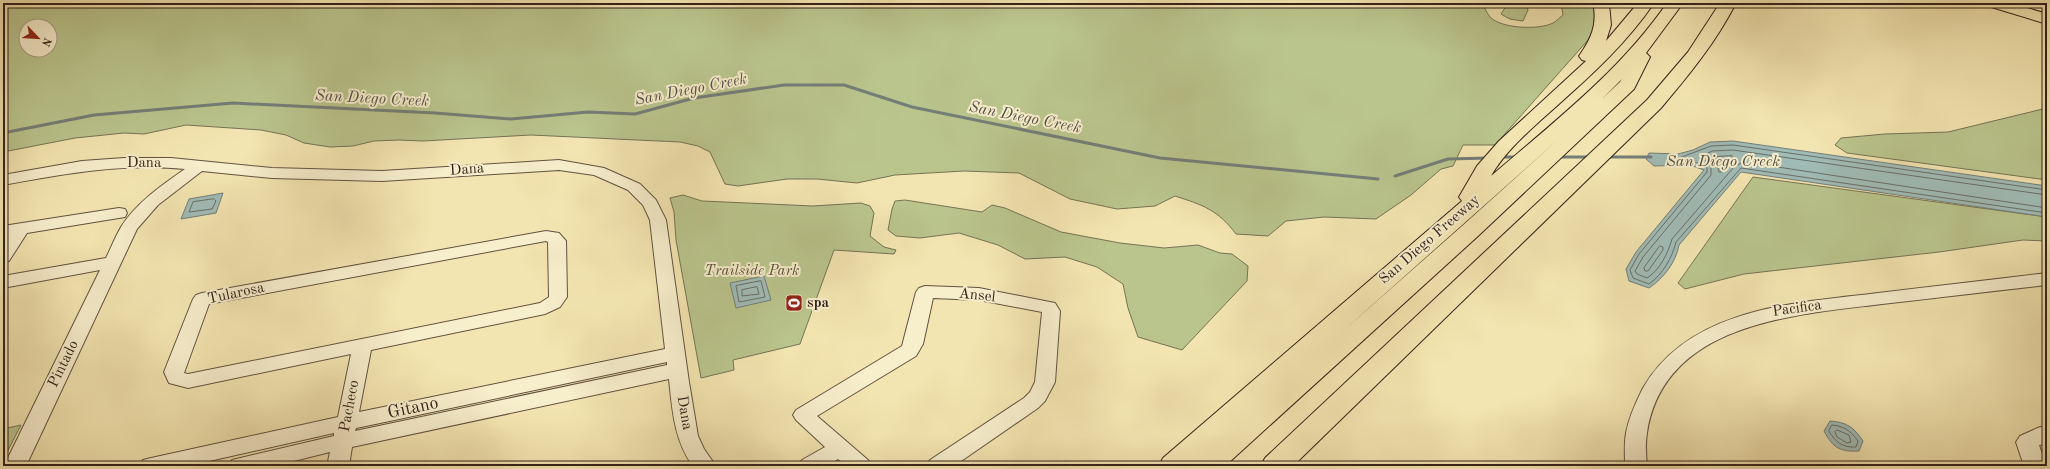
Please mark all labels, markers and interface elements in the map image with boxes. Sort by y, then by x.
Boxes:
north arrow [18,18,58,58]
text: N [39,35,52,48]
water label: San Diego Creek [633,71,749,109]
water label: San Diego Creek [315,88,430,110]
water label: San Diego Creek [967,99,1083,137]
water label: San Diego Creek [1666,154,1780,170]
street label: Dana [127,156,162,171]
street label: Dana [449,161,485,179]
street label: San Diego Freeway [1377,192,1483,288]
park label: Trailside Park [705,264,799,279]
street label: Tularosa [206,281,266,307]
street label: Ansel [958,287,996,305]
sports icon: spa [784,293,804,313]
place label: spa [807,296,830,311]
street label: Pacifica [1771,298,1823,320]
street label: Pintado [46,338,82,390]
street label: Pacheco [338,379,362,433]
street label: Gitano [386,394,440,422]
street label: Dana [674,395,694,432]

